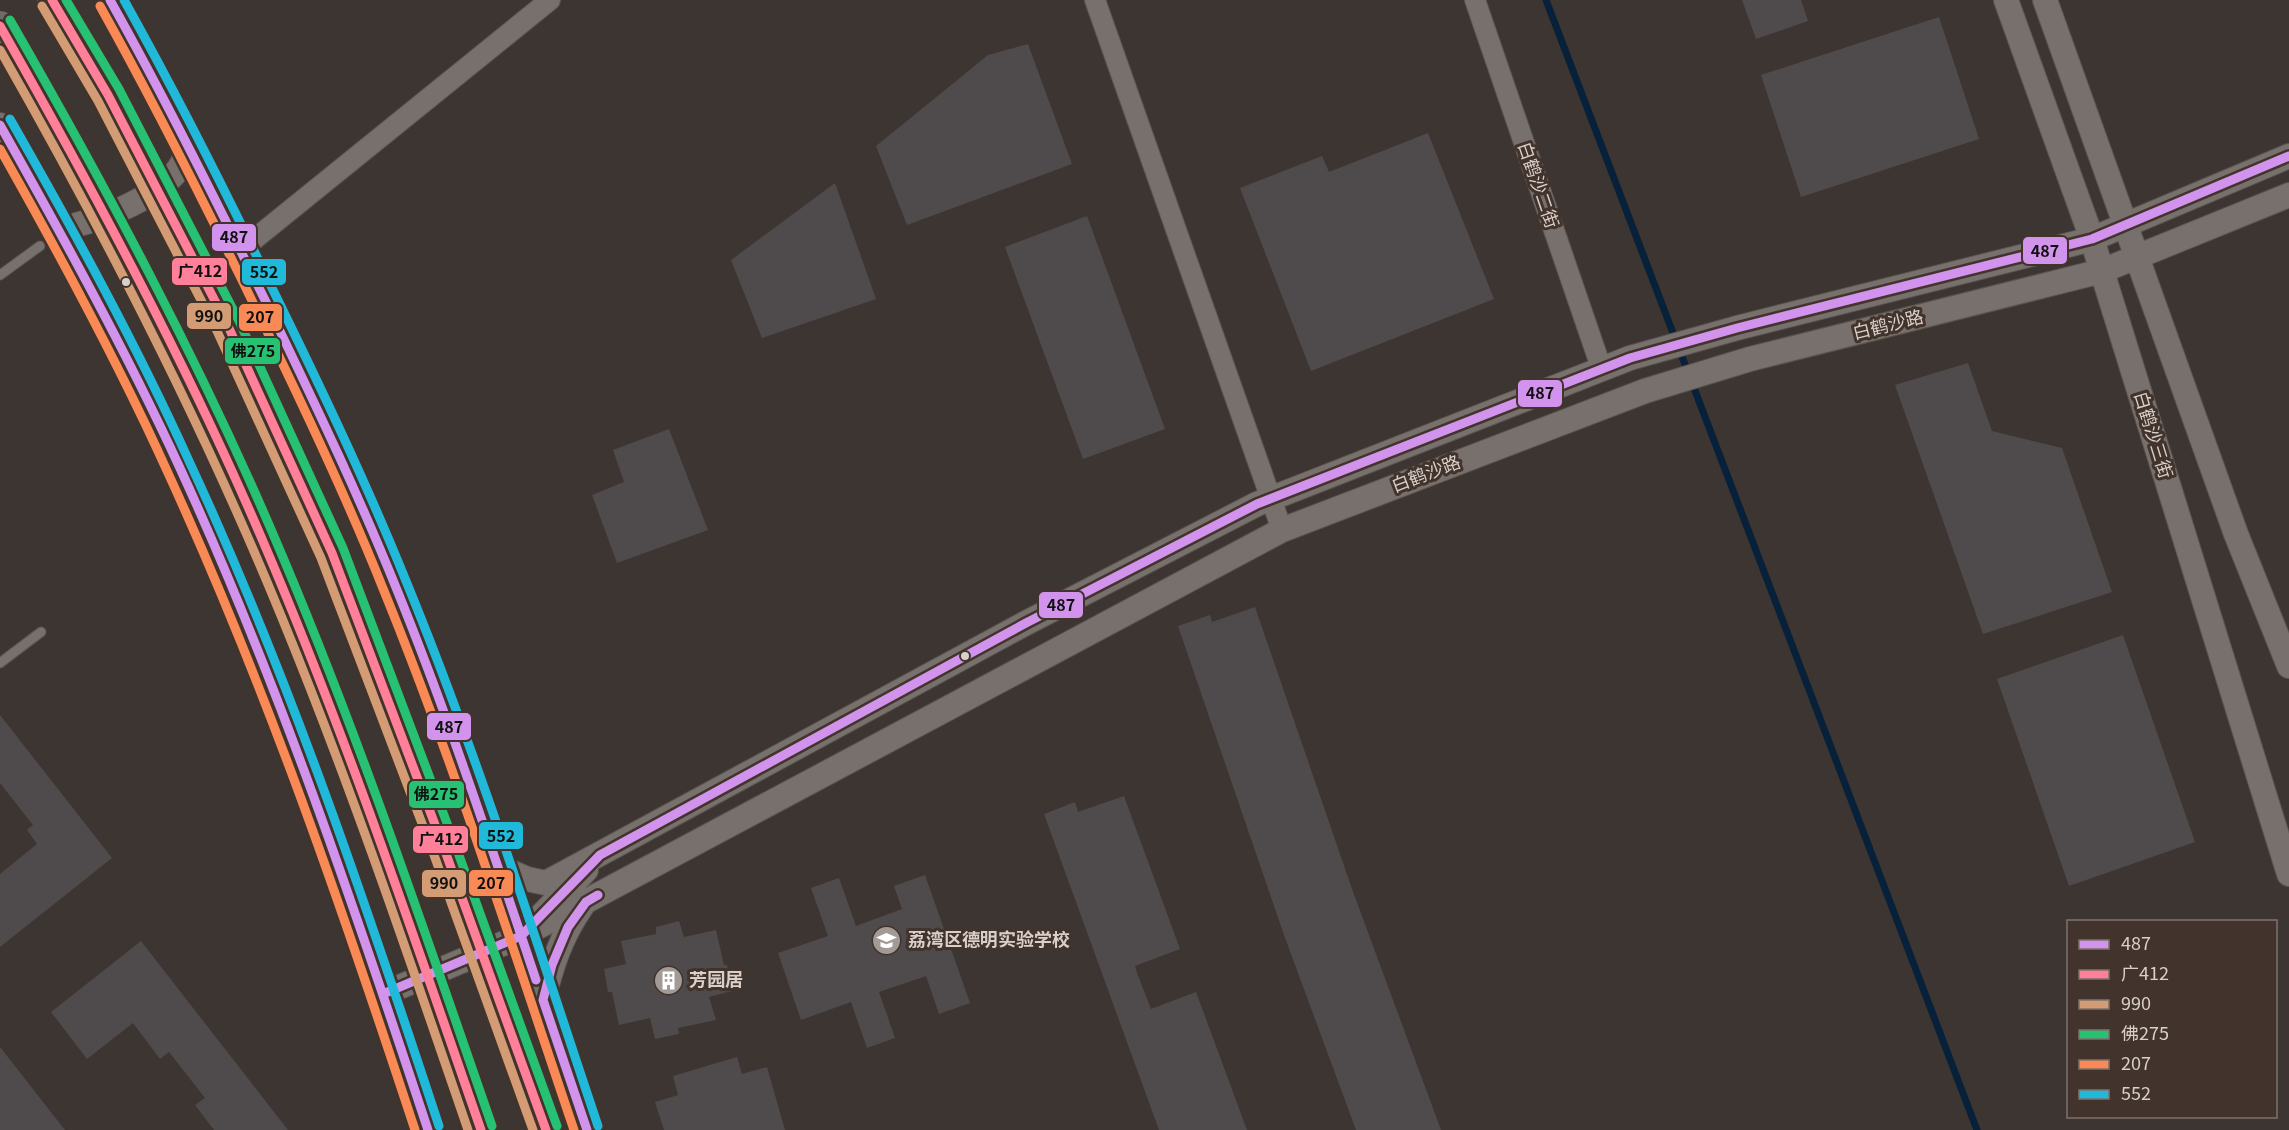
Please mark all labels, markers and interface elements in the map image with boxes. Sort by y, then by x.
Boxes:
street label: 白鹤沙二街 [1513,138,1567,231]
line badge: 487 [211,223,257,252]
text: 487 [220,224,248,248]
line badge: 487 [2022,236,2068,265]
text: 487 [2031,238,2059,262]
line badge: 广412 [171,257,228,286]
text: 广412 [178,258,222,282]
line badge: 552 [241,258,287,286]
text: 552 [250,259,278,283]
unlabelled marker [120,276,132,288]
line badge: 990 [186,302,232,330]
street label: 白鹤沙路 [1849,302,1926,344]
text: 990 [195,303,223,327]
line badge: 207 [238,303,283,332]
text: 207 [246,304,274,328]
line badge: 佛275 [224,337,281,365]
text: 佛275 [231,338,275,362]
line badge: 487 [1517,379,1563,408]
text: 487 [1526,380,1554,404]
street label: 白鹤沙三街 [2129,388,2181,481]
street label: 白鹤沙路 [1387,447,1464,497]
line badge: 487 [1038,591,1084,619]
text: 487 [1047,592,1075,616]
unlabelled marker [959,650,971,662]
line badge: 487 [426,712,472,741]
text: 487 [435,714,463,738]
line badge: 佛275 [408,780,465,809]
text: 佛275 [414,781,458,805]
line badge: 552 [478,821,524,850]
text: 552 [487,823,515,847]
line badge: 广412 [412,825,469,854]
text: 广412 [419,826,463,850]
line badge: 990 [421,869,467,898]
line badge: 207 [468,869,514,897]
text: 990 [430,870,458,894]
text: 207 [477,870,505,894]
legend [2067,920,2277,1118]
school or university icon: 荔湾区德明实验学校 [871,924,903,956]
place label: 荔湾区德明实验学校 [908,925,1070,951]
text: 487 [2121,929,2151,955]
text: 广412 [2121,959,2169,985]
building icon: 芳园居 [652,964,684,996]
place label: 芳园居 [689,965,743,991]
text: 990 [2121,989,2151,1015]
text: 佛275 [2121,1019,2169,1045]
text: 207 [2121,1049,2151,1075]
text: 552 [2121,1079,2151,1105]

